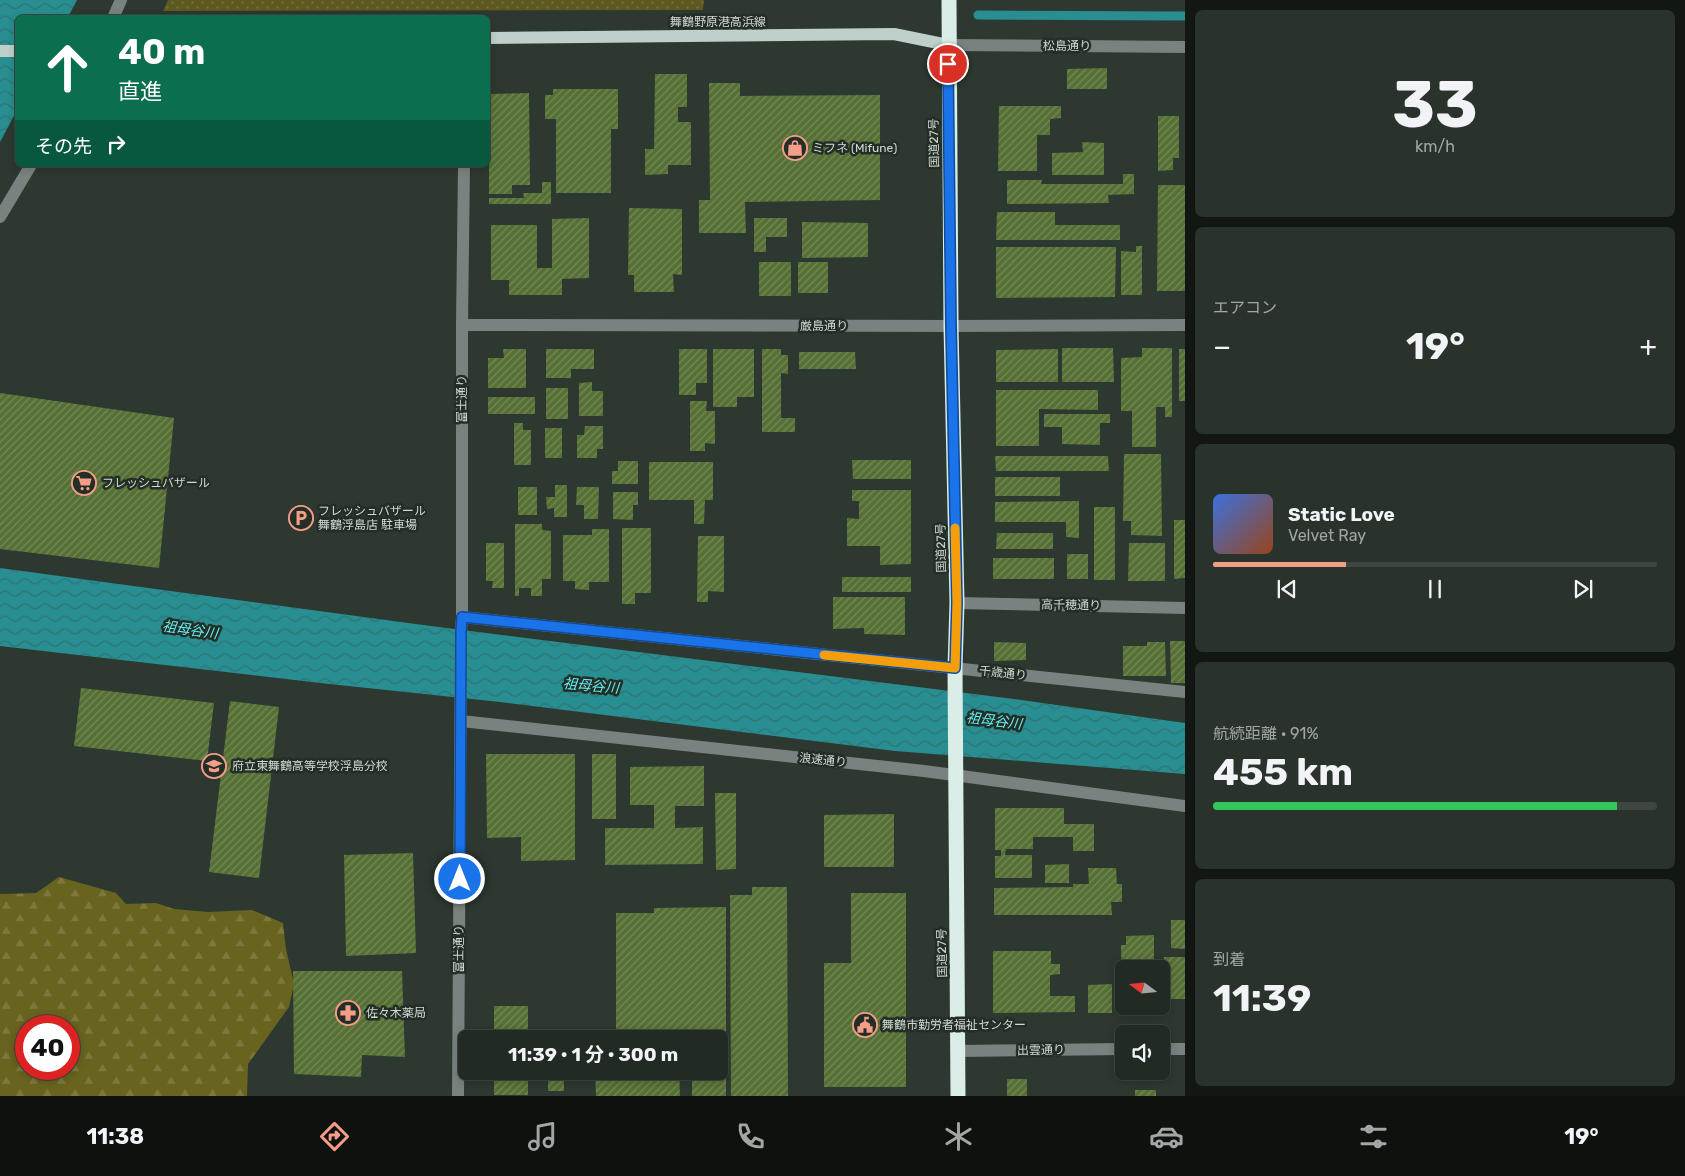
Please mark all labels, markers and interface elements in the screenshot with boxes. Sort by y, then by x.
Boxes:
street label: 舞鶴野原港高浜線 [670,15,766,29]
text: 40 m [118,31,205,73]
icon: ahead [35,35,100,100]
street label: 松島通り [1043,39,1091,53]
pin [927,43,969,85]
icon: arrive [934,50,962,78]
text: 33 [1392,66,1478,143]
text: 直進 [118,78,162,105]
street label: 国道27号 [927,118,941,168]
icon: right [102,130,130,158]
text: その先 [35,135,92,158]
shop icon: ミフネ (Mifune) [782,135,808,161]
text: km/h [1415,137,1455,156]
place label: ミフネ (Mifune) [812,141,897,155]
text: エアコン [1213,298,1277,317]
street label: 厳島通り [800,319,848,333]
text: 19° [1406,323,1465,369]
text: − [1213,330,1231,363]
text: + [1640,330,1657,363]
street label: 富士通り [455,375,469,423]
supermarket icon: フレッシュバザール [71,470,97,496]
place label: フレッシュバザール [102,476,210,490]
text: Static Love [1288,503,1395,526]
place label: フレッシュバザール 舞鶴浮島店 駐車場 [318,504,426,532]
parking icon: フレッシュバザール 舞鶴浮島店 駐車場 [288,505,314,531]
street label: 国道27号 [934,523,948,573]
text: Velvet Ray [1288,526,1366,545]
icon: previous [1273,575,1301,603]
icon: pause [1421,575,1449,603]
icon: next [1569,575,1597,603]
street label: 高千穂通り [1041,597,1101,613]
water label: 祖母谷川 [161,618,221,643]
street label: 千歳通り [978,664,1028,682]
water label: 祖母谷川 [562,675,622,697]
water label: 祖母谷川 [965,709,1025,733]
text: 航続距離 · 91% [1213,724,1319,743]
text: 455 km [1213,749,1353,795]
street label: 浪速通り [798,751,848,769]
school or university icon: 府立東舞鶴高等学校浮島分校 [201,753,227,779]
place label: 府立東舞鶴高等学校浮島分校 [232,759,388,773]
position arrow [433,852,485,904]
street label: 富士通り [452,925,466,973]
street label: 国道27号 [935,928,949,978]
text: 到着 [1213,950,1245,969]
north arrow [1115,960,1170,1015]
map controls [1115,960,1170,1080]
text: 11:39 [1213,975,1311,1021]
pharmacy icon: 佐々木薬局 [335,1000,361,1026]
place label: 佐々木薬局 [366,1006,426,1020]
public building icon: 舞鶴市勤労者福祉センター [852,1012,878,1038]
speed limit sign: 40 [15,1015,80,1080]
place label: 舞鶴市勤労者福祉センター [882,1018,1026,1032]
button: sound [1115,1025,1170,1080]
text: 11:39 · 1 分 · 300 m [508,1043,678,1066]
street label: 出雲通り [1017,1043,1065,1057]
icon: directions [317,1119,352,1154]
icon: music [525,1119,560,1154]
icon: phone [733,1119,768,1154]
icon: climate [941,1119,976,1154]
icon: car [1149,1119,1184,1154]
icon: filters [1356,1119,1391,1154]
text: 11:38 [86,1123,144,1150]
text: 19° [1564,1123,1598,1150]

